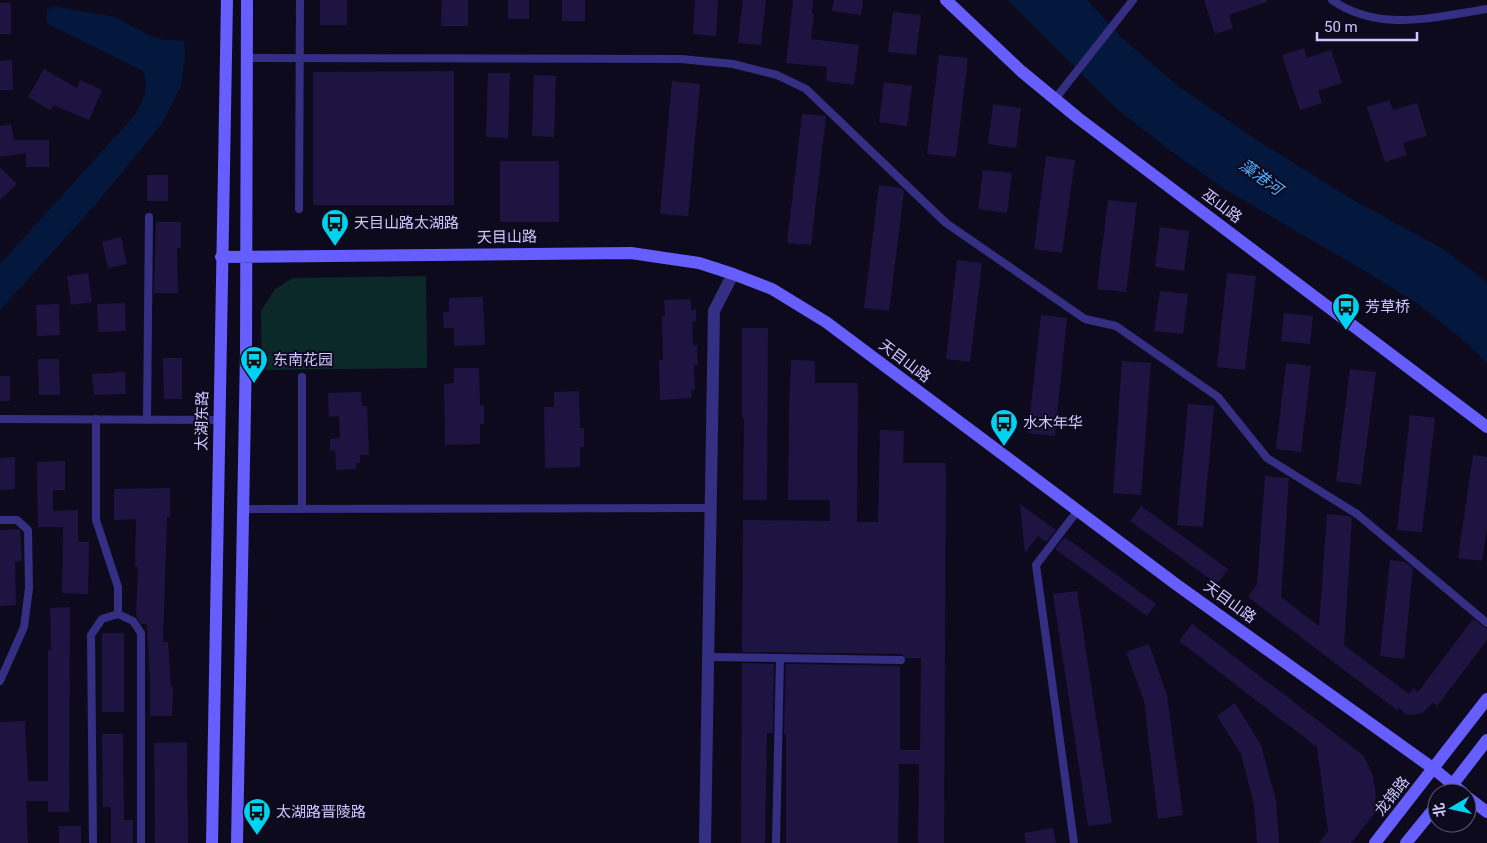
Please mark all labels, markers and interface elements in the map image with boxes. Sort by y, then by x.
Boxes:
scale bar [1317,10,1417,42]
text: 50 m [1324,18,1358,36]
water label: 藻港河 [1236,155,1288,201]
street label: 巫山路 [1199,185,1245,227]
bus stop icon: 天目山路太湖路 [320,208,350,247]
place label: 天目山路太湖路 [354,214,459,232]
street label: 天目山路 [477,227,537,247]
bus stop icon: 芳草桥 [1331,292,1361,331]
place label: 芳草桥 [1365,298,1410,316]
street label: 天目山路 [876,336,934,386]
bus stop icon: 东南花园 [239,345,269,384]
place label: 东南花园 [273,351,333,369]
street label: 太湖东路 [192,391,212,451]
bus stop icon: 水木年华 [989,408,1019,447]
place label: 水木年华 [1023,414,1083,432]
street label: 天目山路 [1200,577,1260,627]
street label: 龙锦路 [1371,773,1413,819]
north arrow [1427,783,1477,833]
bus stop icon: 太湖路晋陵路 [242,797,272,836]
text: 北 [1430,802,1448,818]
place label: 太湖路晋陵路 [276,803,366,821]

